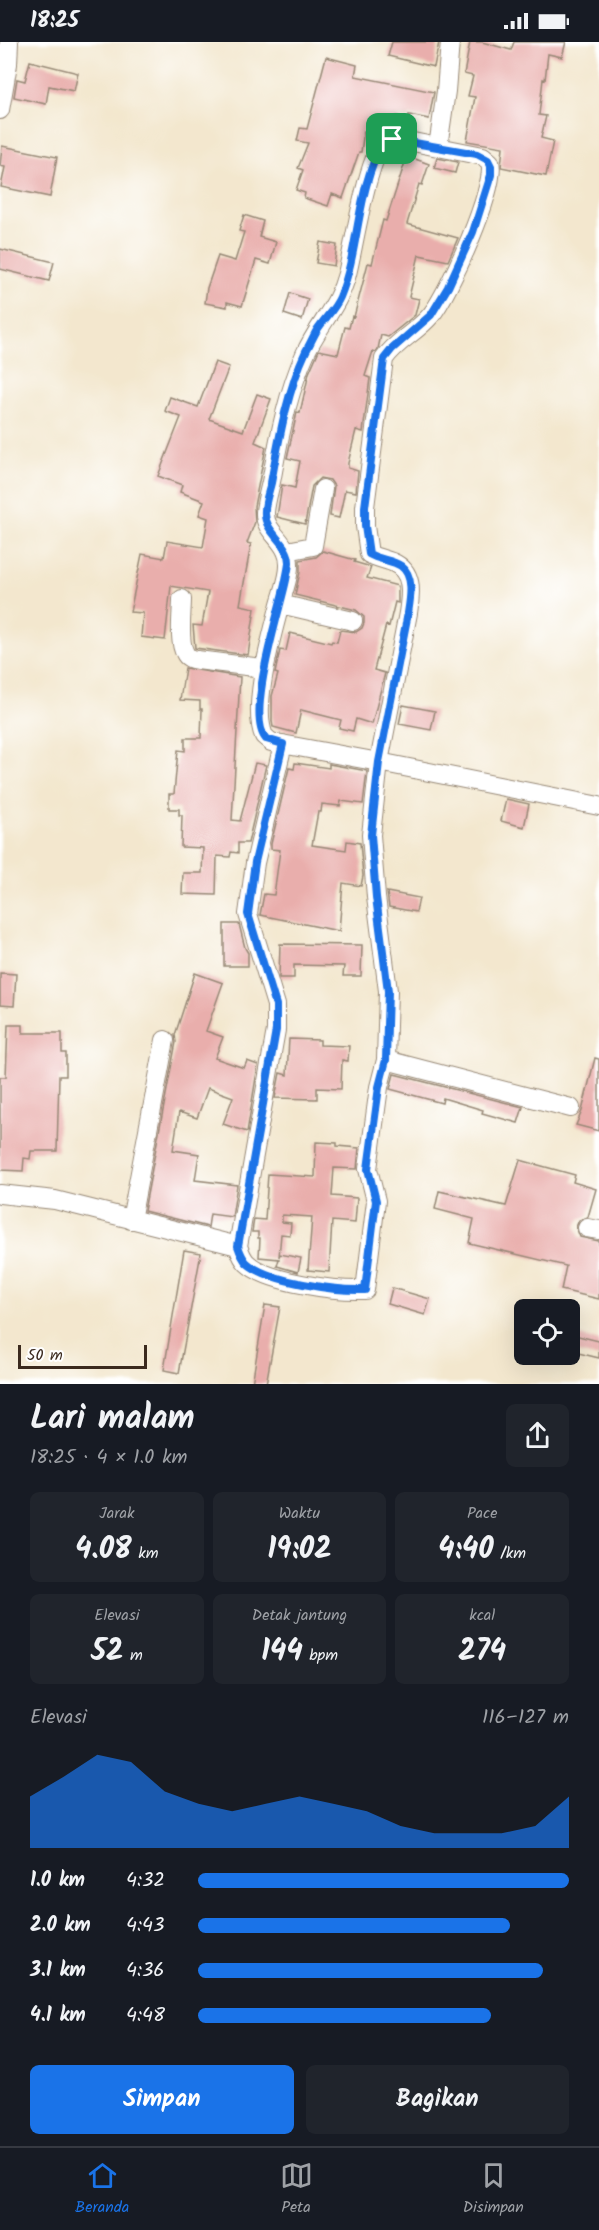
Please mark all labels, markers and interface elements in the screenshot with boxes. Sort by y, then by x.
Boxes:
text: 18:25 [30,4,79,39]
pin [366,113,417,164]
icon: arrive [375,122,408,155]
map controls [514,1299,580,1365]
button: locate [514,1299,580,1365]
scale bar [18,1342,147,1370]
text: 50 m [27,1343,63,1368]
text: Lari malam [30,1393,195,1446]
button: share [506,1404,569,1467]
text: 18:25 · 4 × 1.0 km [30,1442,188,1474]
text: Jarak [99,1501,134,1526]
text: Waktu [279,1501,320,1526]
text: Pace [467,1501,497,1526]
text: 4.08 [75,1526,132,1574]
text: 19:02 [267,1526,332,1574]
text: 4:40 [438,1526,494,1574]
text: km [132,1541,158,1566]
text: /km [494,1541,526,1566]
text: Elevasi [94,1603,140,1628]
text: Detak jantung [252,1603,347,1628]
text: kcal [469,1603,495,1628]
text: 52 [91,1628,124,1676]
text: 144 [261,1628,303,1676]
text: 274 [458,1628,506,1676]
text: m [124,1643,143,1668]
text: bpm [303,1643,338,1668]
text: Elevasi [30,1702,87,1734]
text: 116–127 m [482,1702,569,1734]
text: 1.0 km [30,1865,85,1897]
text: 4:32 [126,1865,165,1897]
text: 2.0 km [30,1910,91,1942]
text: 4:43 [126,1910,164,1942]
text: 3.1 km [30,1955,86,1987]
text: 4:36 [126,1955,164,1987]
text: 4.1 km [30,2000,86,2032]
text: 4:48 [126,2000,165,2032]
button: Simpan [30,2065,294,2134]
button: Bagikan [306,2065,569,2134]
tab: Beranda [75,2159,129,2220]
tab: Peta [280,2159,313,2220]
tab: Disimpan [463,2159,524,2220]

